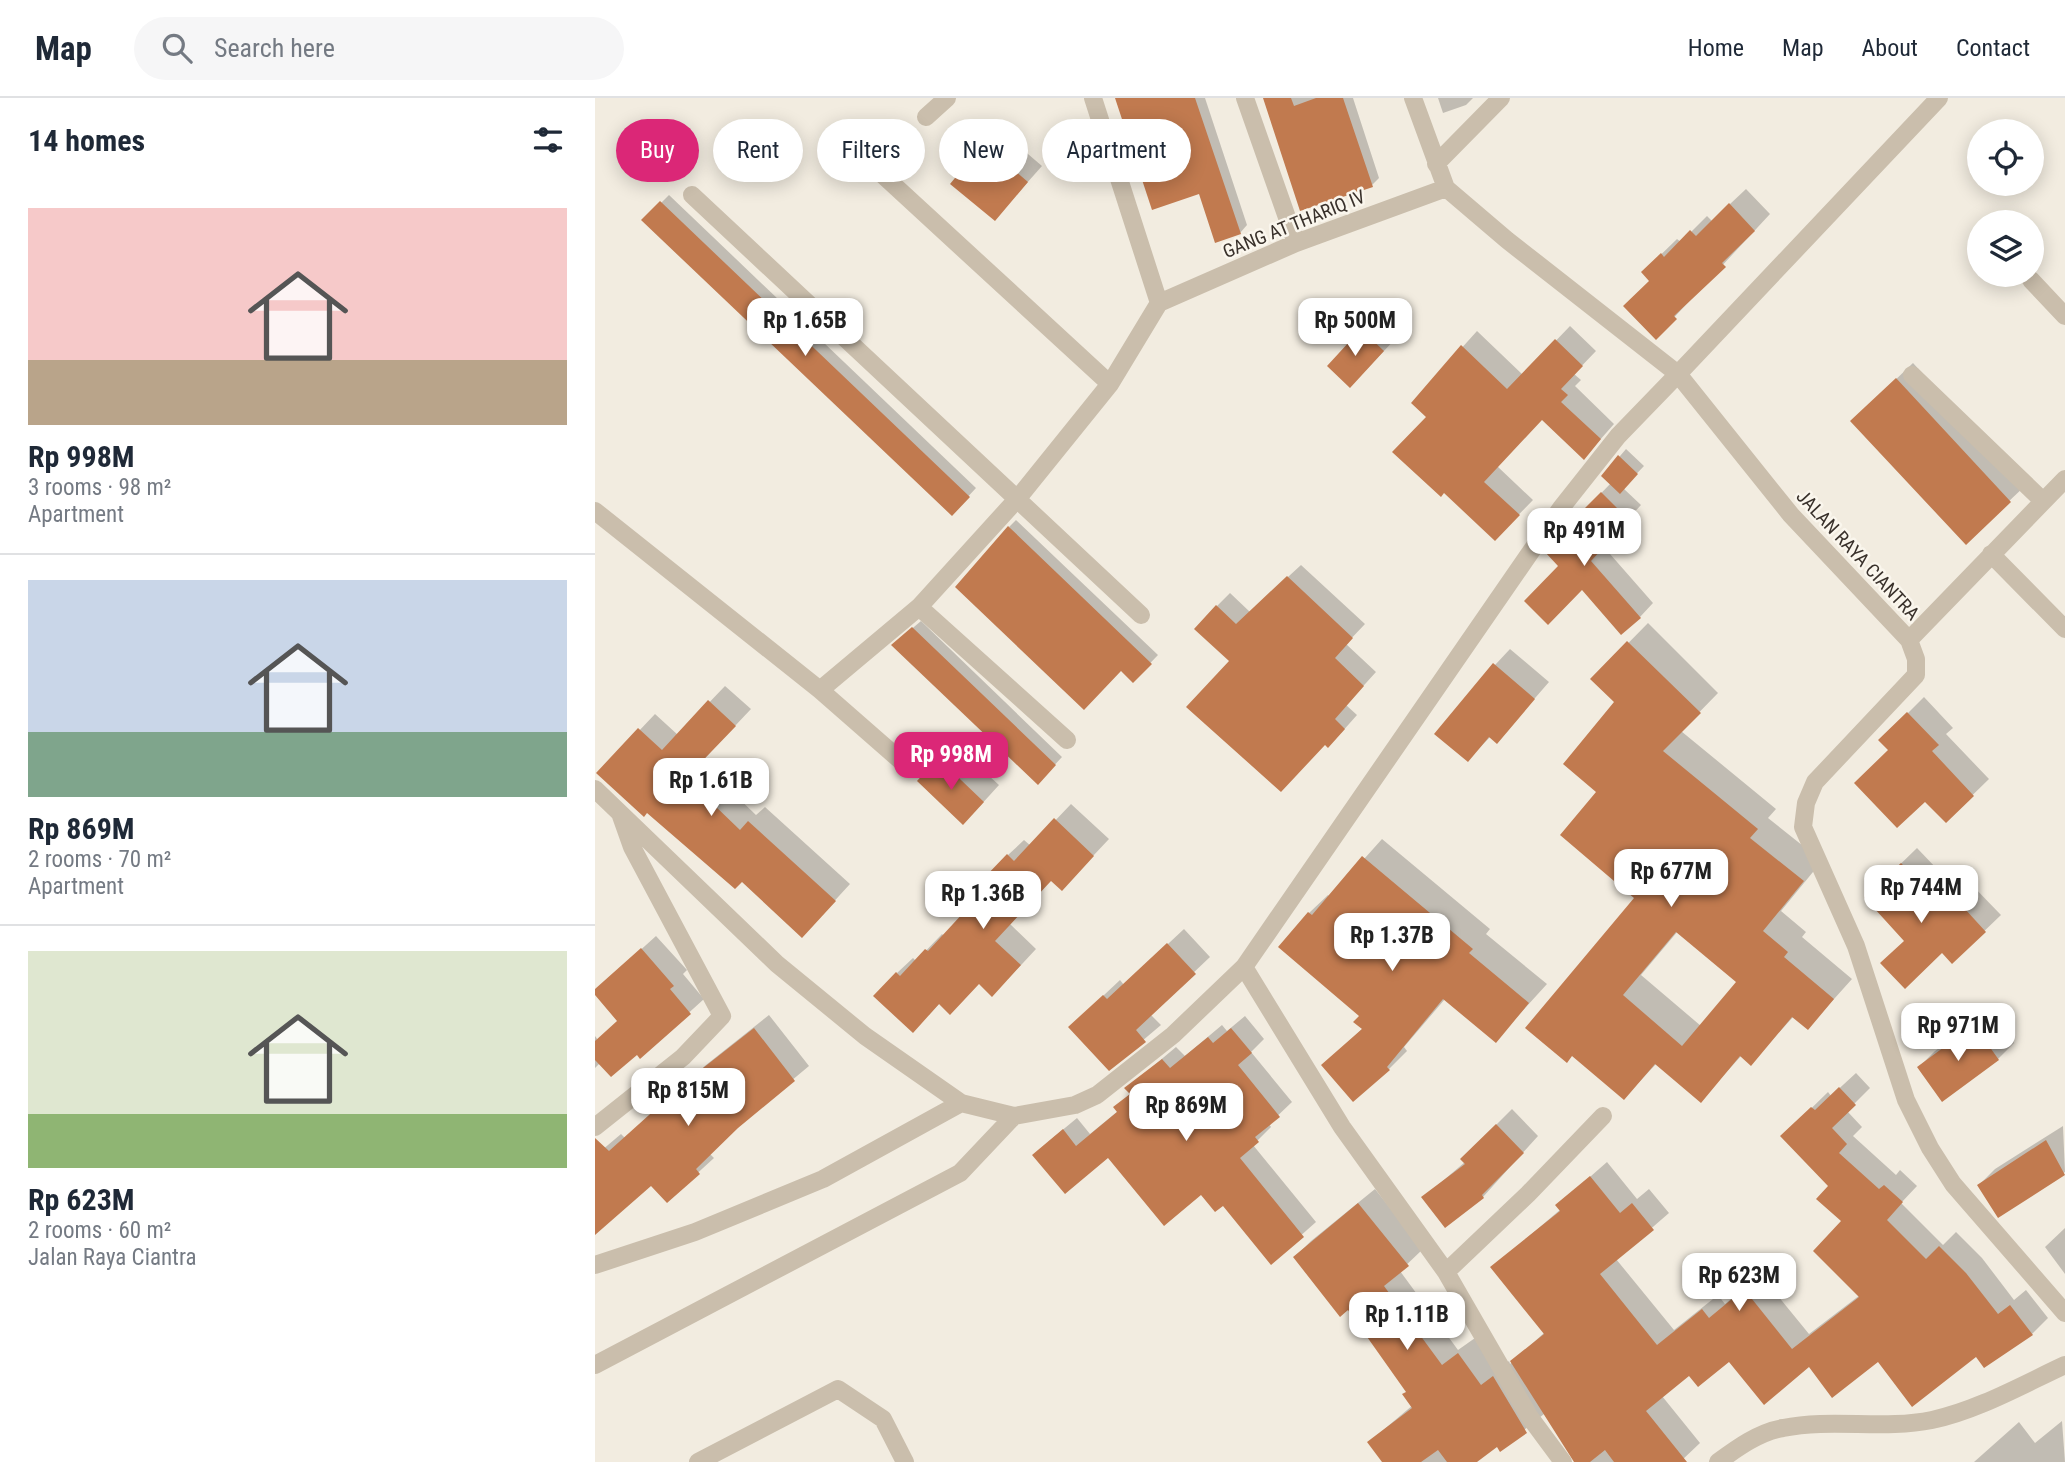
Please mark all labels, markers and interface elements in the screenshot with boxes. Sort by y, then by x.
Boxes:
search box [134,17,624,80]
text: Map [35,29,92,68]
icon: search [158,29,196,67]
text: Search here [214,33,335,63]
text: Home [1688,34,1744,62]
text: Map [1782,34,1824,62]
text: About [1862,34,1918,62]
text: Contact [1956,34,2030,62]
chip: Buy [616,119,699,182]
chip: Rent [713,119,803,182]
chip: Filters [817,119,925,182]
chip: New [939,119,1028,182]
chip: Apartment [1042,119,1191,182]
map controls [1967,119,2044,287]
button: locate [1967,119,2044,196]
icon: filters [529,121,567,159]
text: 14 homes [28,123,145,158]
street label: GANG AT THARIQ IV [1219,185,1369,263]
button: layers [1967,210,2044,287]
icon: home [235,253,361,379]
pin: Rp 1.65B [733,299,877,358]
pin: Rp 500M [1290,299,1420,358]
text: Rp 1.65B [763,307,847,334]
text: Rp 500M [1314,307,1396,334]
text: Rp 998M [28,439,135,474]
text: 3 rooms · 98 m² [28,474,171,501]
street label: JALAN RAYA CIANTRA [1792,485,1924,625]
text: Apartment [28,501,124,528]
pin: Rp 491M [1519,508,1649,568]
text: Rp 491M [1543,517,1625,544]
icon: home [235,625,361,751]
pin: Rp 998M [886,732,1016,792]
text: Rp 998M [910,741,992,768]
pin: Rp 1.61B [639,758,783,818]
text: Rp 1.61B [669,767,753,794]
text: Rp 869M [28,811,135,846]
text: 2 rooms · 70 m² [28,846,171,873]
pin: Rp 677M [1606,850,1736,909]
text: Rp 677M [1630,858,1712,885]
pin: Rp 744M [1856,866,1986,925]
pin: Rp 1.36B [911,872,1055,931]
text: Apartment [28,873,124,900]
text: Rp 744M [1880,874,1962,901]
text: Rp 1.36B [941,880,1025,907]
pin: Rp 1.37B [1320,914,1464,973]
text: Rp 1.37B [1350,922,1434,949]
icon: home [235,996,361,1122]
pin: Rp 971M [1893,1004,2023,1063]
text: Rp 971M [1917,1012,1999,1039]
pin: Rp 815M [623,1068,753,1128]
text: Rp 815M [647,1077,729,1104]
pin: Rp 869M [1121,1084,1251,1143]
text: Rp 869M [1145,1092,1227,1119]
text: Rp 623M [28,1182,135,1217]
text: 2 rooms · 60 m² [28,1217,171,1244]
text: Jalan Raya Ciantra [28,1244,196,1271]
pin: Rp 623M [1674,1254,1804,1313]
text: Rp 623M [1698,1262,1780,1289]
pin: Rp 1.11B [1335,1292,1479,1352]
text: Rp 1.11B [1365,1301,1449,1328]

